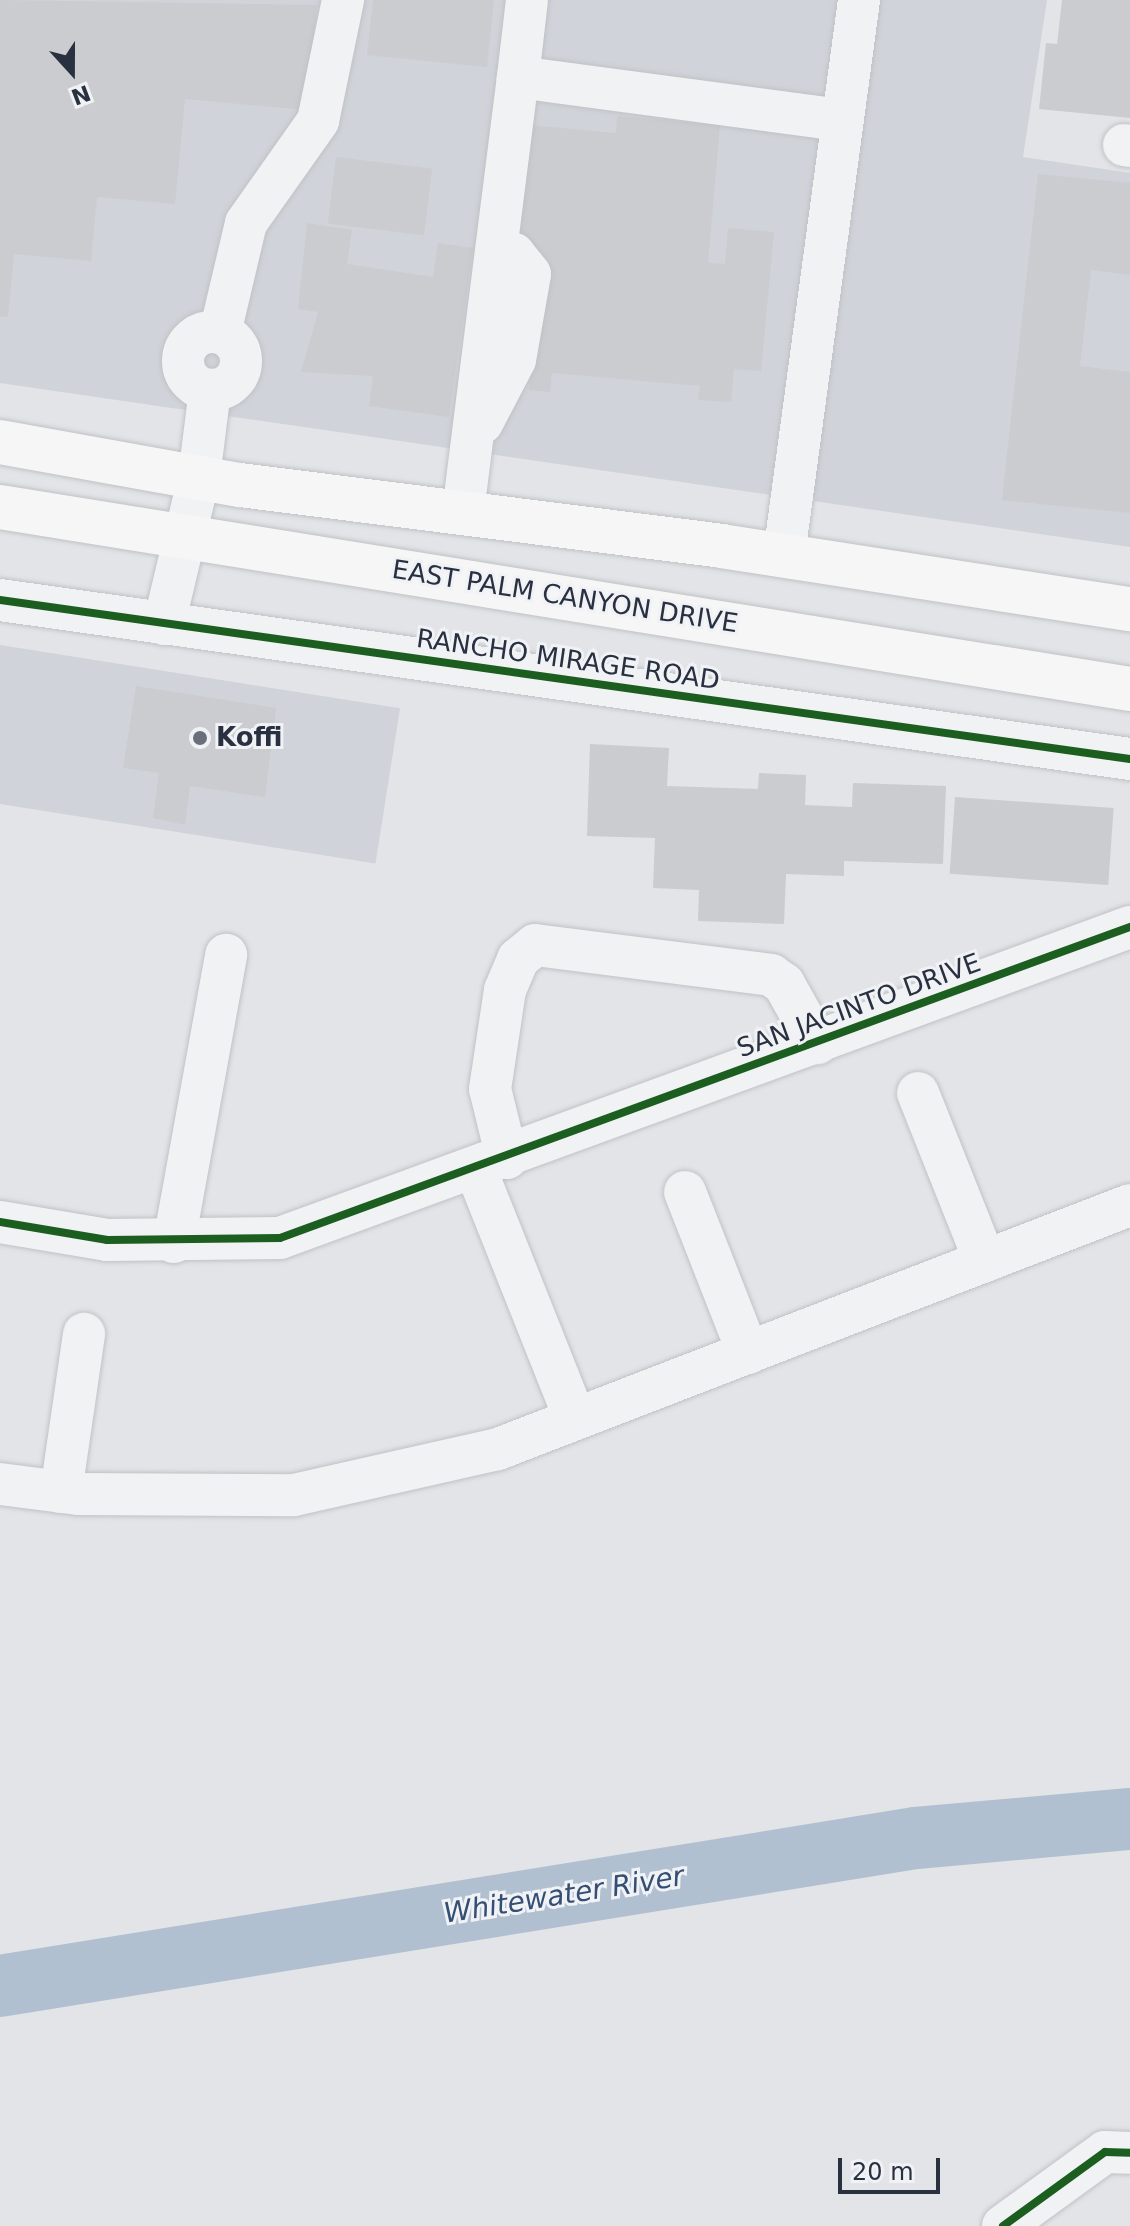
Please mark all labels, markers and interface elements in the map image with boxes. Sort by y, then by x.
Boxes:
north arrow [32,32,112,112]
text: N [68,80,94,110]
street label: EAST PALM CANYON DRIVE [390,554,740,640]
street label: RANCHO MIRAGE ROAD [414,623,722,697]
place label: Koffi [216,722,283,754]
marker: Koffi [191,729,209,747]
street label: SAN JACINTO DRIVE [733,947,985,1065]
water label: Whitewater River [442,1859,686,1931]
scale bar [842,2142,944,2192]
text: 20 m [852,2158,914,2186]

